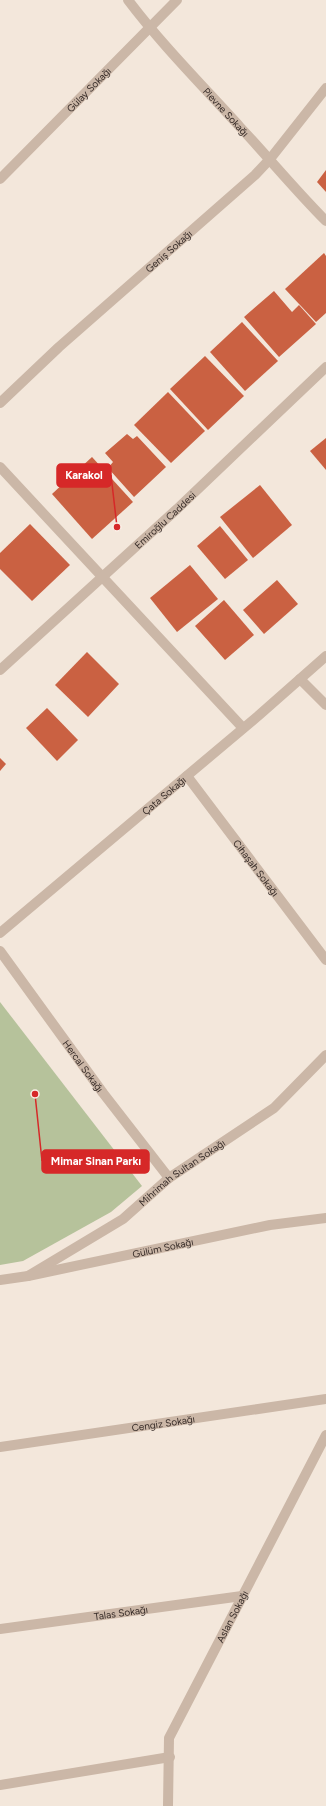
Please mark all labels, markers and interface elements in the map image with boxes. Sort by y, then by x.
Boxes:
street label: Gülay Sokağı [64,64,114,115]
street label: Plevne Sokağı [200,85,252,140]
street label: Geniş Sokağı [143,227,195,275]
callout: Karakol [57,464,111,487]
text: Karakol [65,469,103,482]
street label: Emiroğlu Caddesi [132,489,199,552]
street label: Çata Sokağı [139,773,189,818]
street label: Cihaşah Sokağı [230,837,282,899]
street label: Hercal Sokağı [60,1037,106,1095]
street label: Mihrimah Sultan Sokağı [136,1136,228,1209]
callout: Mimar Sinan Parkı [42,1150,149,1173]
text: Mimar Sinan Parkı [51,1155,141,1168]
street label: Gülüm Sokağı [131,1235,195,1261]
street label: Cengiz Sokağı [131,1412,196,1435]
street label: Aslan Sokağı [214,1588,251,1645]
street label: Talas Sokağı [93,1603,149,1623]

